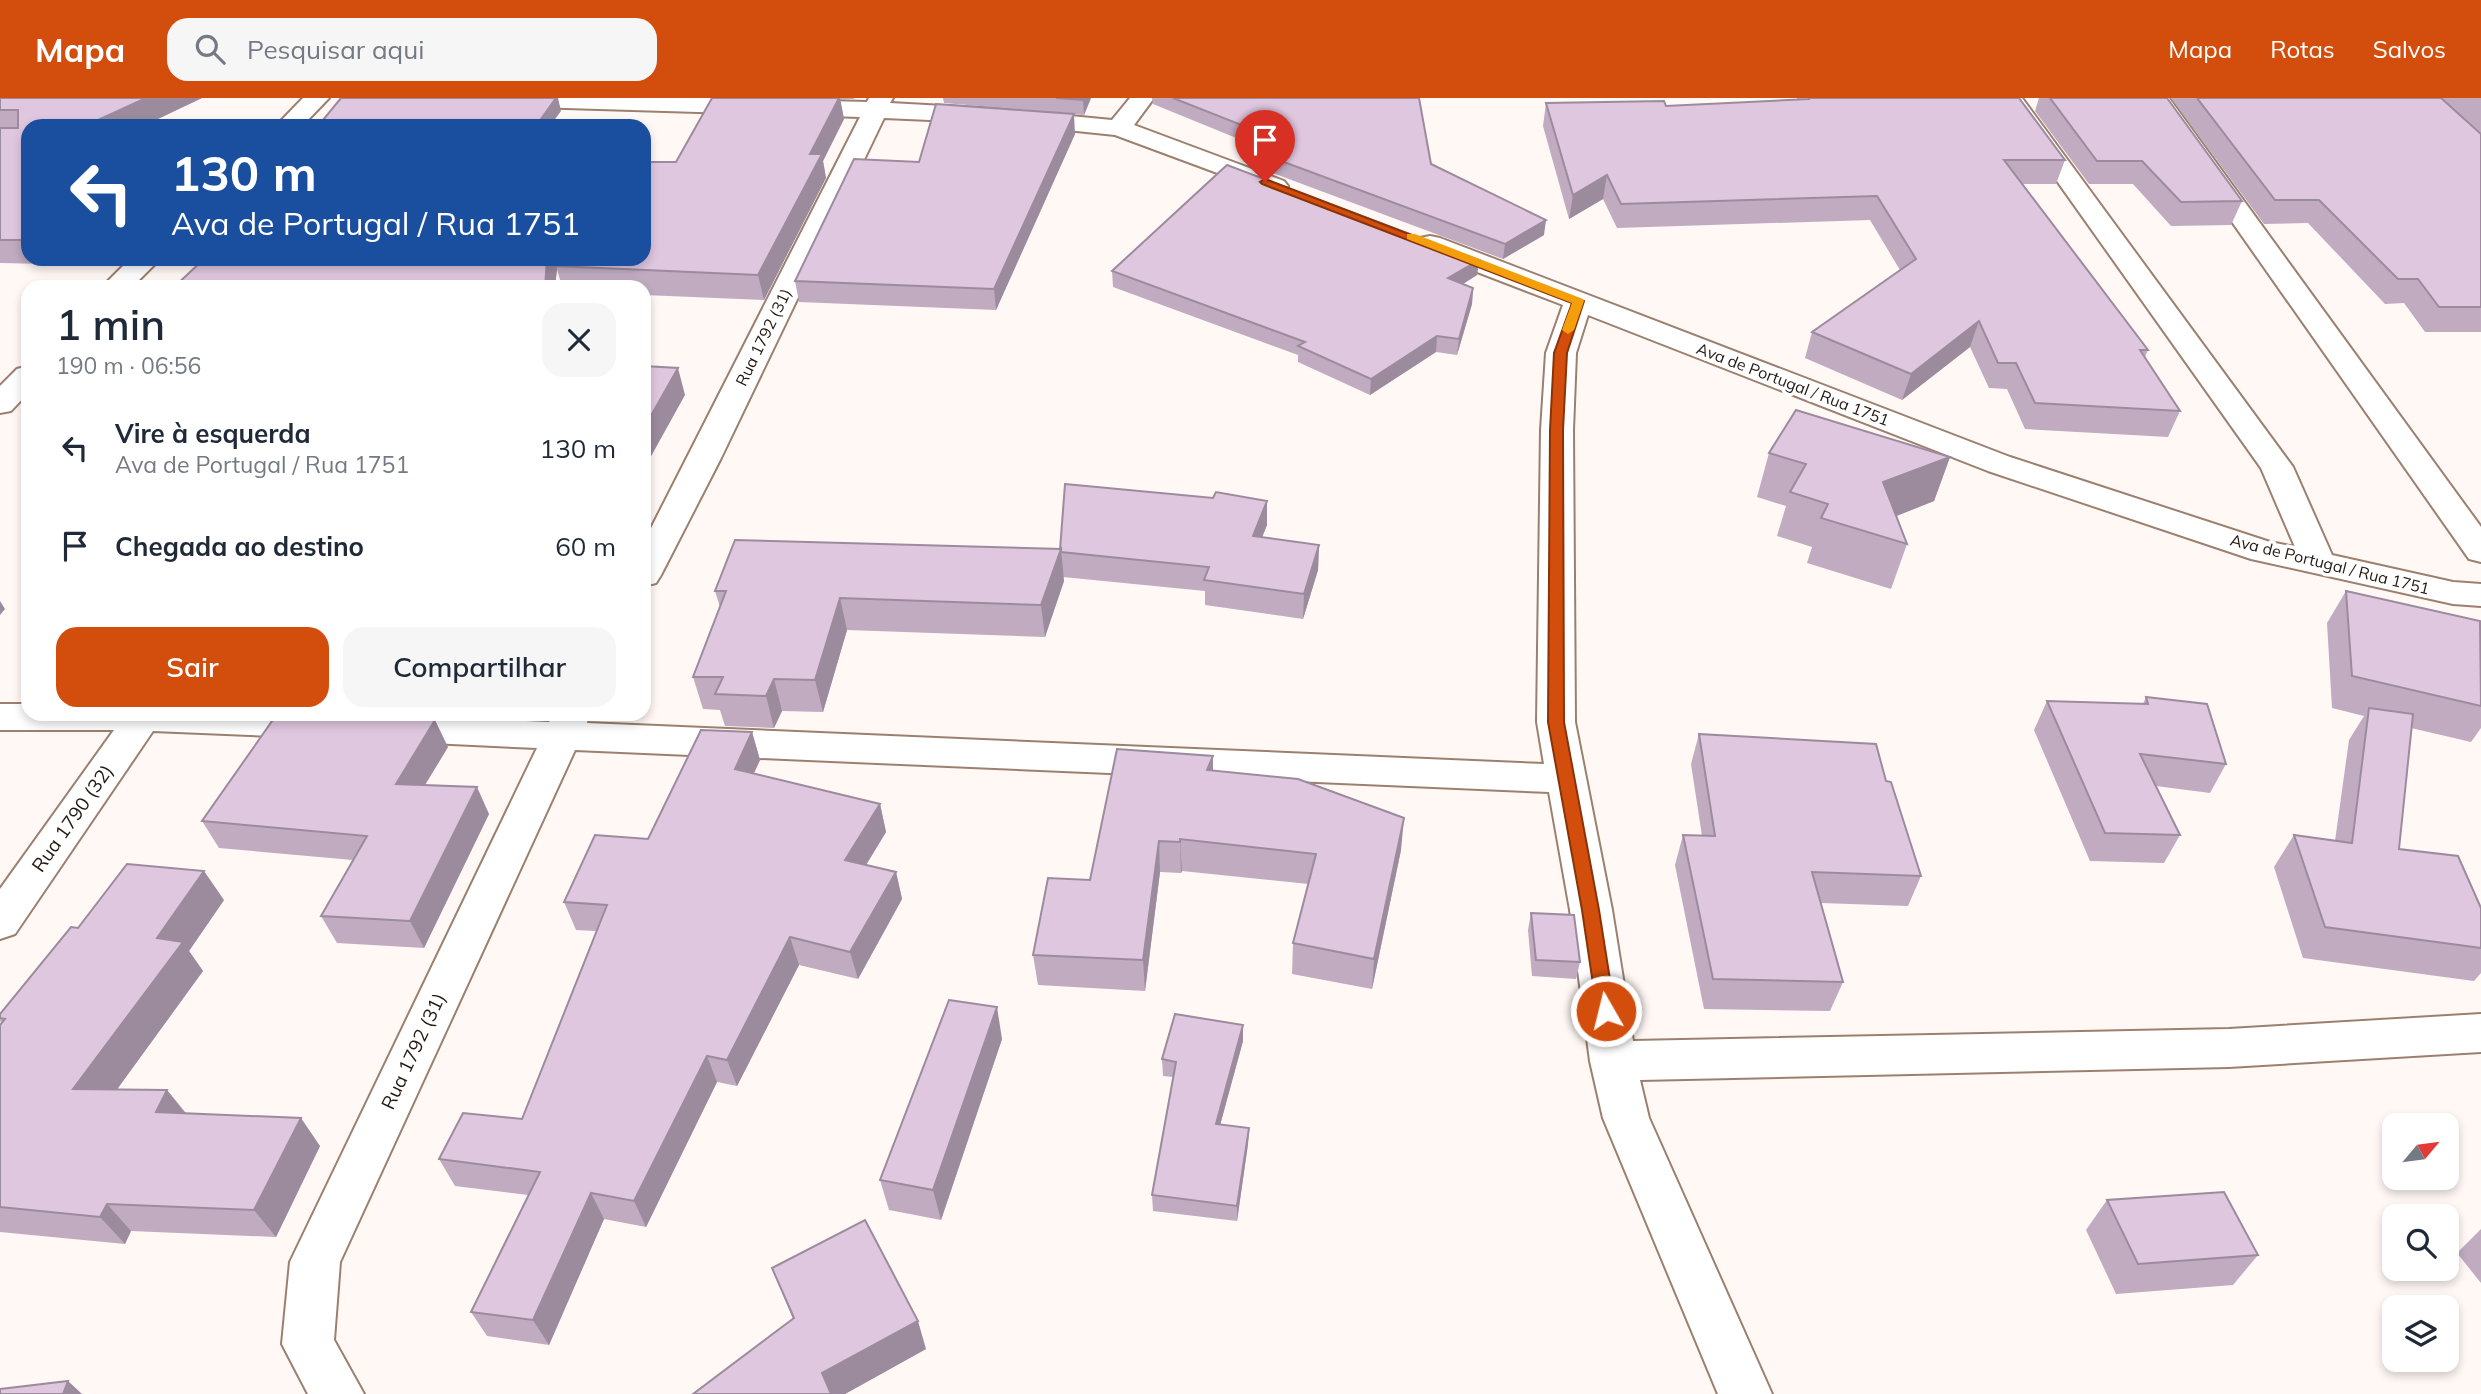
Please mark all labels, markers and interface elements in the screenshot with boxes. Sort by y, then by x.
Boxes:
search box [167,18,657,81]
text: Mapa [35,29,125,70]
icon: search [191,30,229,68]
text: Pesquisar aqui [247,33,424,66]
text: Mapa [2168,34,2232,64]
text: Rotas [2270,34,2335,64]
text: Salvos [2373,34,2446,64]
pin [1235,110,1295,182]
icon: arrive [1246,121,1284,159]
text: 130 m [171,142,317,203]
icon: left [56,147,147,238]
text: Ava de Portugal / Rua 1751 [171,203,580,243]
street label: Rua 1792 (31) [731,285,795,389]
text: 1 min [56,298,165,351]
button: close [542,303,616,377]
street label: Ava de Portugal / Rua 1751 [1694,338,1892,430]
text: 190 m · 06:56 [56,351,201,380]
text: Vire à esquerda [115,417,311,450]
icon: left [56,429,94,467]
text: 130 m [540,432,616,465]
text: Ava de Portugal / Rua 1751 [115,450,409,479]
icon: arrive [56,527,94,565]
text: Chegada ao destino [115,530,364,563]
text: 60 m [555,530,616,563]
street label: Ava de Portugal / Rua 1751 [2228,530,2432,598]
button: Sair [56,627,329,707]
button: Compartilhar [343,627,616,707]
street label: Rua 1790 (32) [26,760,118,876]
position arrow [1569,974,1643,1048]
street label: Rua 1792 (31) [376,989,450,1113]
north arrow [2382,1113,2459,1190]
map controls [2382,1113,2459,1372]
button: search [2382,1204,2459,1281]
button: layers [2382,1295,2459,1372]

